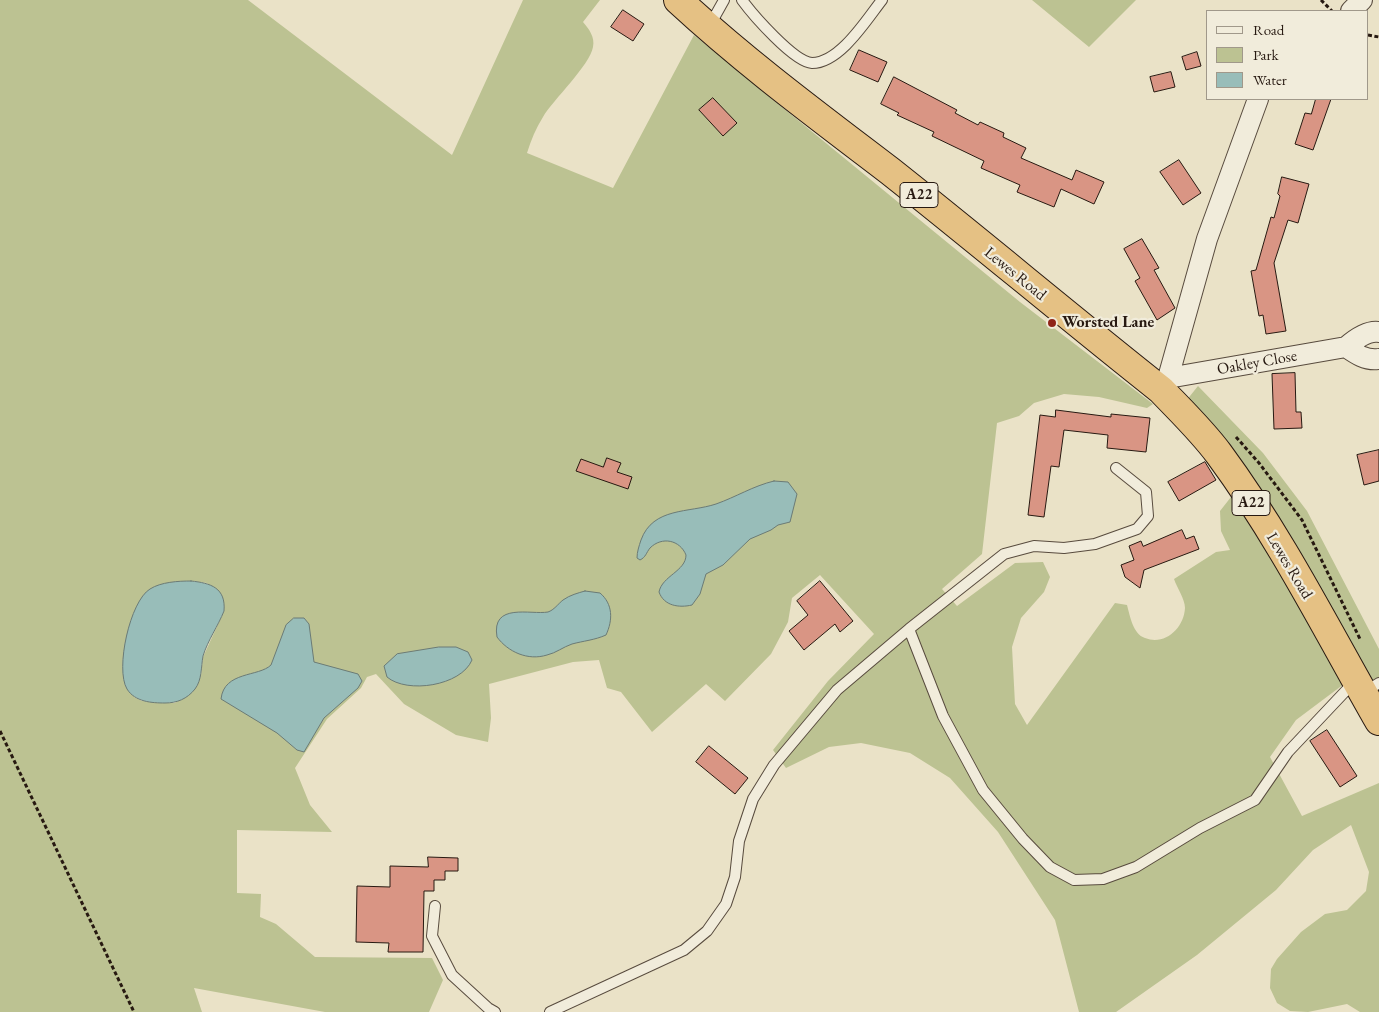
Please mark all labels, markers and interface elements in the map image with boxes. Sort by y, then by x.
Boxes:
legend [1206,10,1369,100]
text: Road [1253,20,1284,39]
text: Park [1253,45,1279,64]
text: Water [1253,70,1287,89]
road number: A22 [900,182,938,208]
street label: Lewes Road [980,243,1050,305]
place label: Worsted Lane [1062,313,1154,333]
marker: Worsted Lane [1046,317,1058,329]
street label: Oakley Close [1215,347,1299,379]
road number: A22 [1232,490,1270,516]
street label: Lewes Road [1262,529,1316,603]

